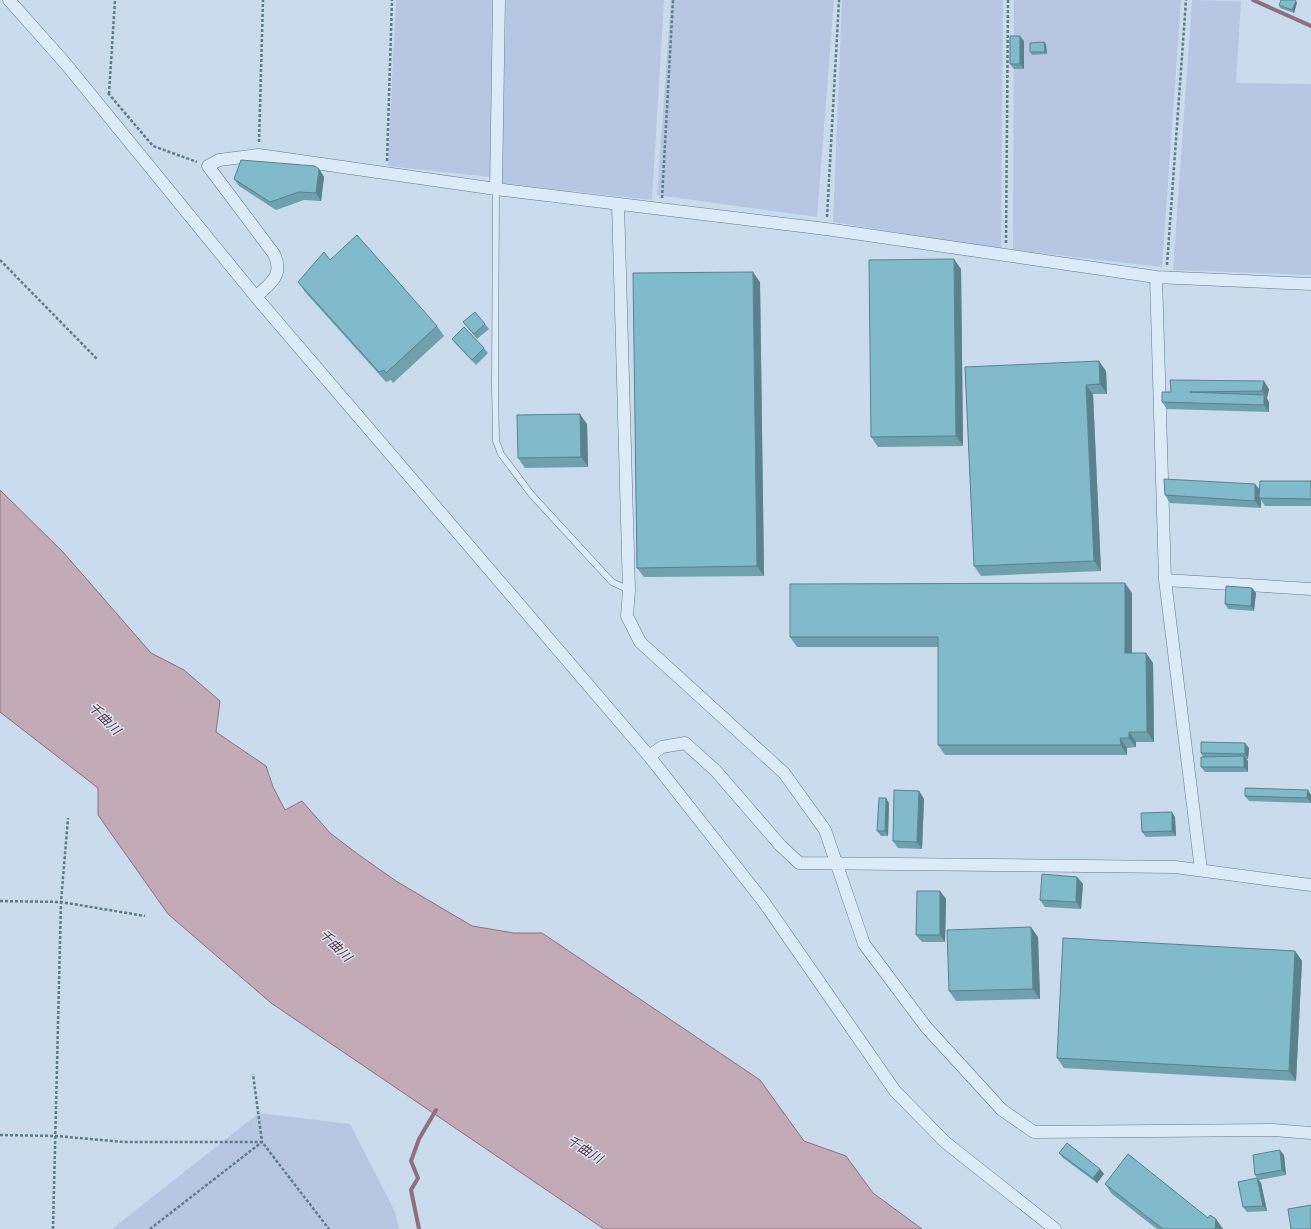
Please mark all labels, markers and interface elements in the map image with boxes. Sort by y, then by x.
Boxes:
water label: 千曲川 [85,697,127,740]
water label: 千曲川 [316,924,358,967]
water label: 千曲川 [564,1130,608,1168]

